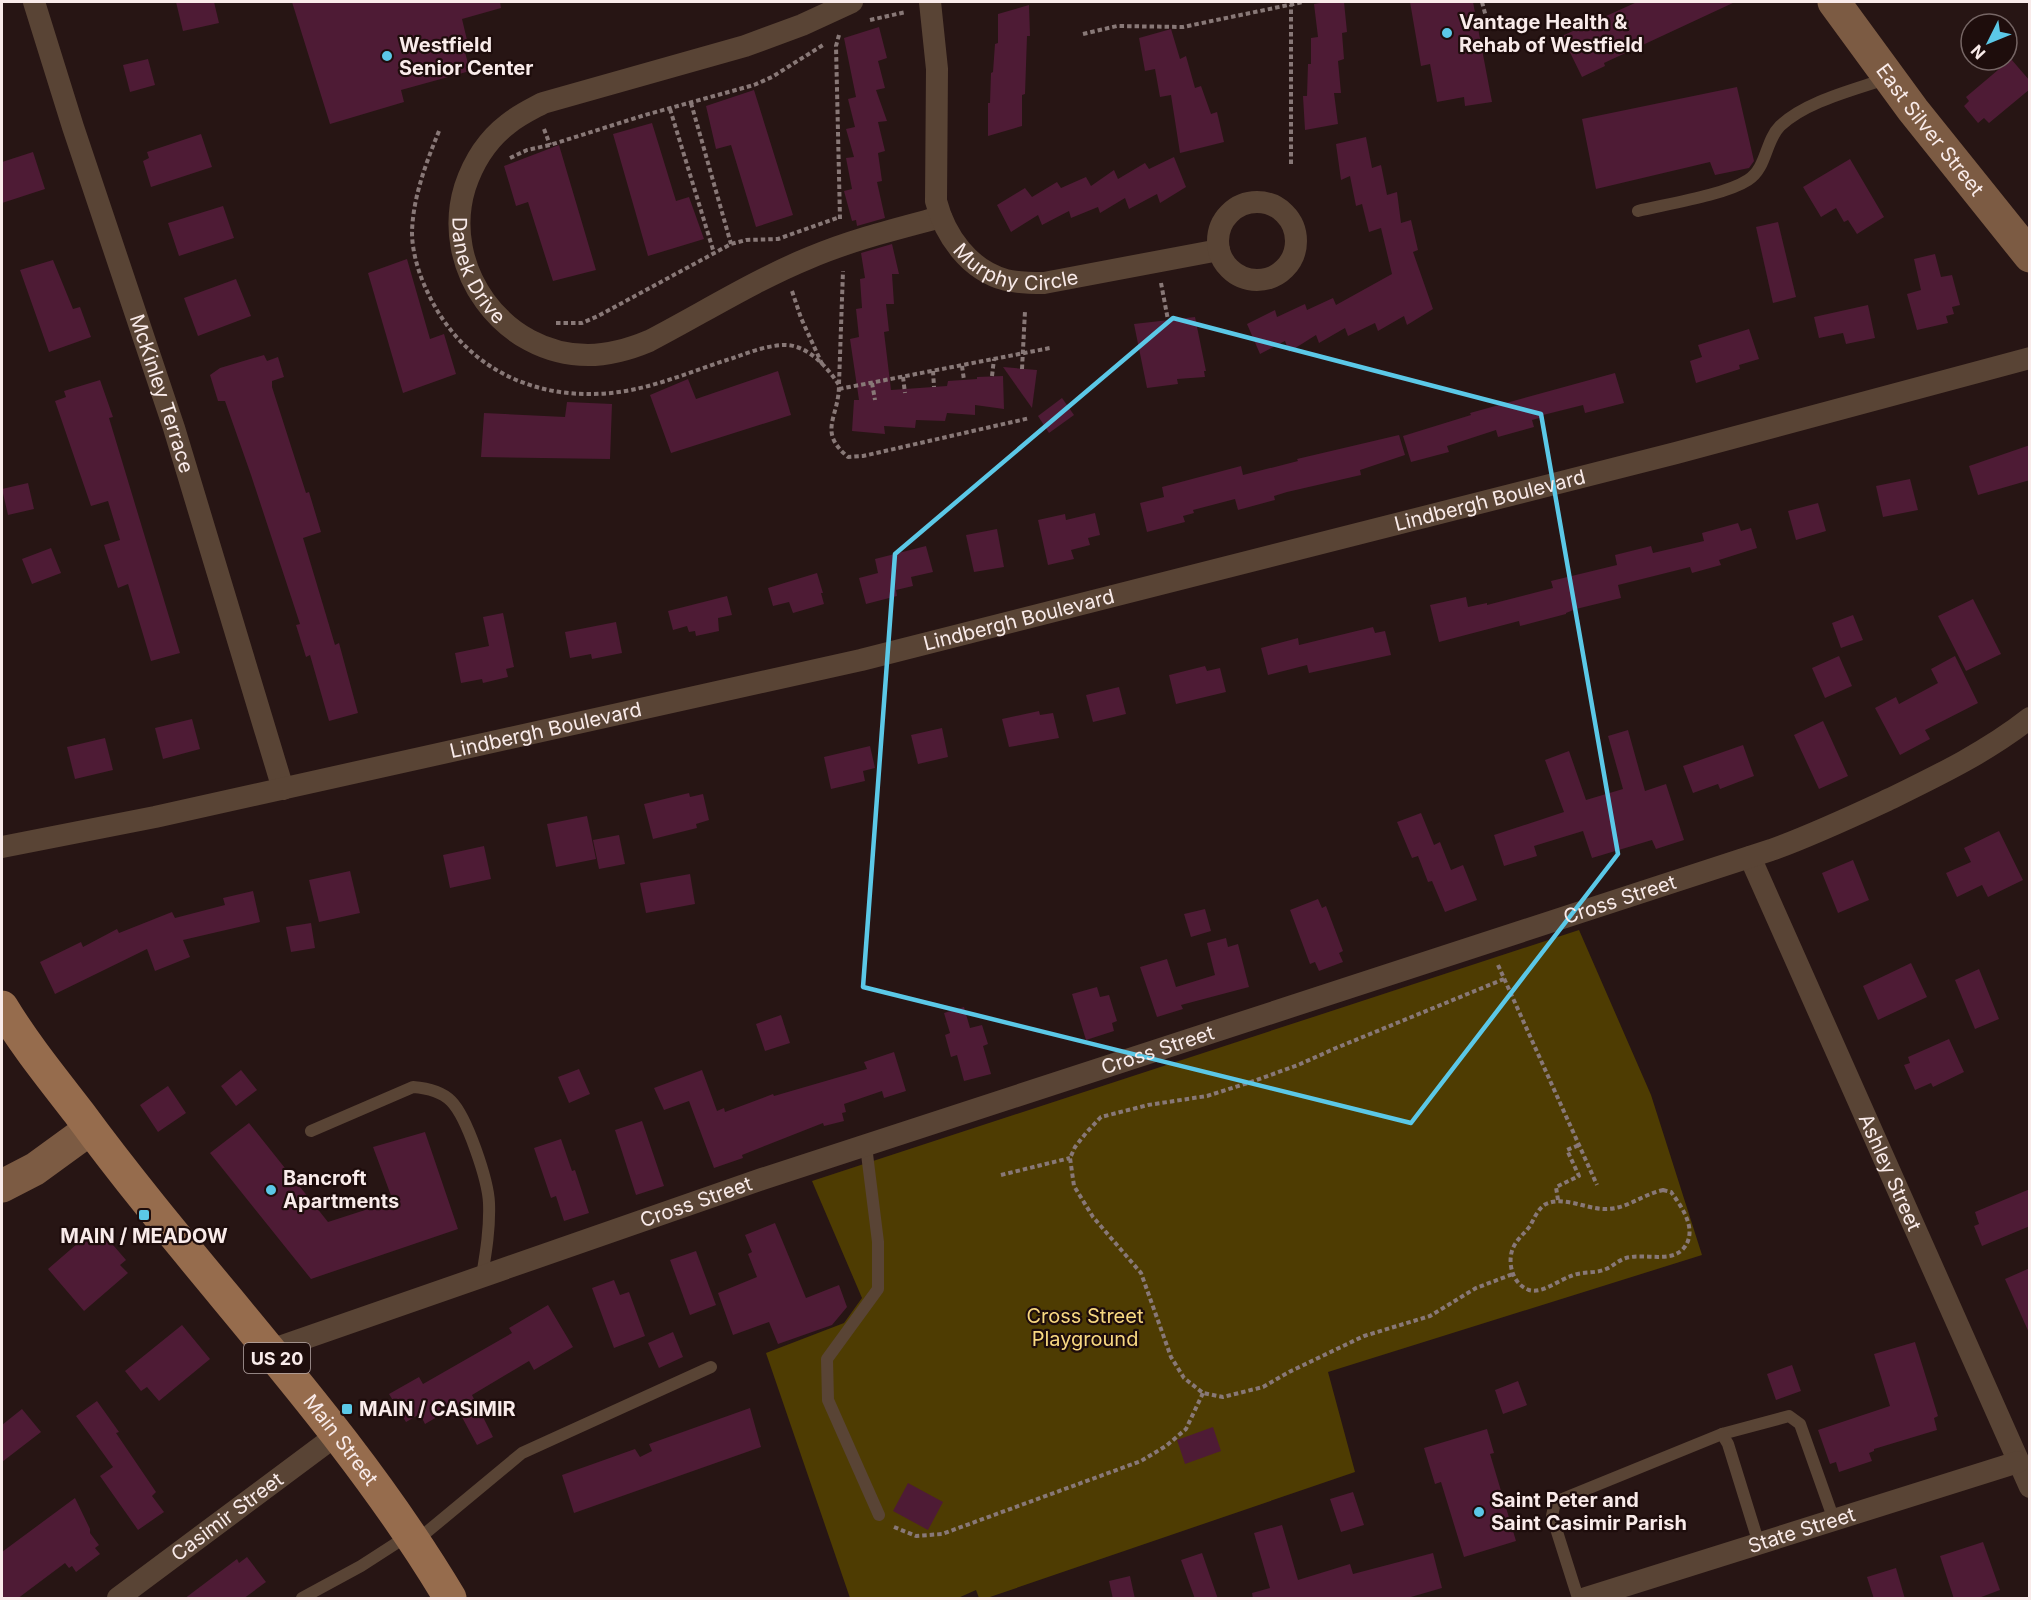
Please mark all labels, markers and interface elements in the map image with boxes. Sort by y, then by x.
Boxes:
place label: Vantage Health & Rehab of Westfield [1459,10,1643,57]
north arrow [1959,12,2019,72]
marker: Vantage Health & Rehab of Westfield [1440,26,1454,40]
place label: Westfield Senior Center [399,33,533,80]
text: N [1967,41,1990,64]
marker: Westfield Senior Center [380,49,394,63]
street label: East Silver Street [1871,59,1989,201]
street label: Danek Drive [447,217,511,329]
street label: Murphy Circle [948,238,1080,295]
street label: McKinley Terrace [125,311,199,476]
street label: Lindbergh Boulevard [1392,465,1588,536]
street label: Lindbergh Boulevard [921,584,1117,656]
street label: Lindbergh Boulevard [447,697,644,763]
street label: Cross Street [1560,870,1679,929]
street label: Cross Street [1098,1020,1217,1080]
street label: Ashley Street [1854,1110,1927,1235]
place label: Bancroft Apartments [283,1166,399,1213]
street label: Cross Street [637,1171,756,1233]
marker: Bancroft Apartments [264,1183,278,1197]
marker: MAIN / MEADOW [137,1208,151,1222]
place label: MAIN / MEADOW [60,1224,228,1248]
park label: Cross Street Playground [1027,1304,1144,1351]
road number: US 20 [244,1343,310,1373]
street label: Main Street [298,1390,383,1490]
place label: MAIN / CASIMIR [359,1397,516,1421]
marker: MAIN / CASIMIR [340,1402,354,1416]
street label: Casimir Street [166,1467,288,1566]
place label: Saint Peter and Saint Casimir Parish [1491,1488,1687,1535]
street label: State Street [1745,1502,1858,1558]
marker: Saint Peter and Saint Casimir Parish [1472,1505,1486,1519]

